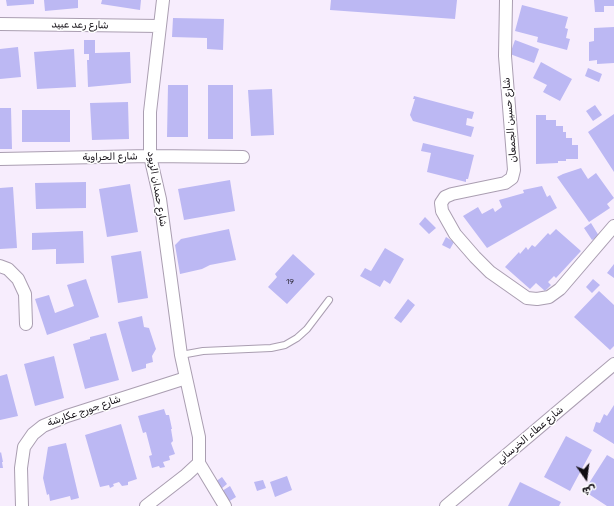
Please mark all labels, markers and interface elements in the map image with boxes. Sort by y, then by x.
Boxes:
street label: شارع رعد عبيد [51,18,109,32]
street label: شارع حسين الجمعان [500,77,520,163]
street label: شارع حمدان الزيود [144,150,170,228]
street label: شارع الحراوية [82,151,138,163]
house number: 19 [286,277,294,287]
street label: شارع جورج عكارشة [46,393,122,429]
street label: شارع عطاء الخرساني [494,404,566,466]
north arrow [566,458,606,498]
text: ش [581,482,597,498]

